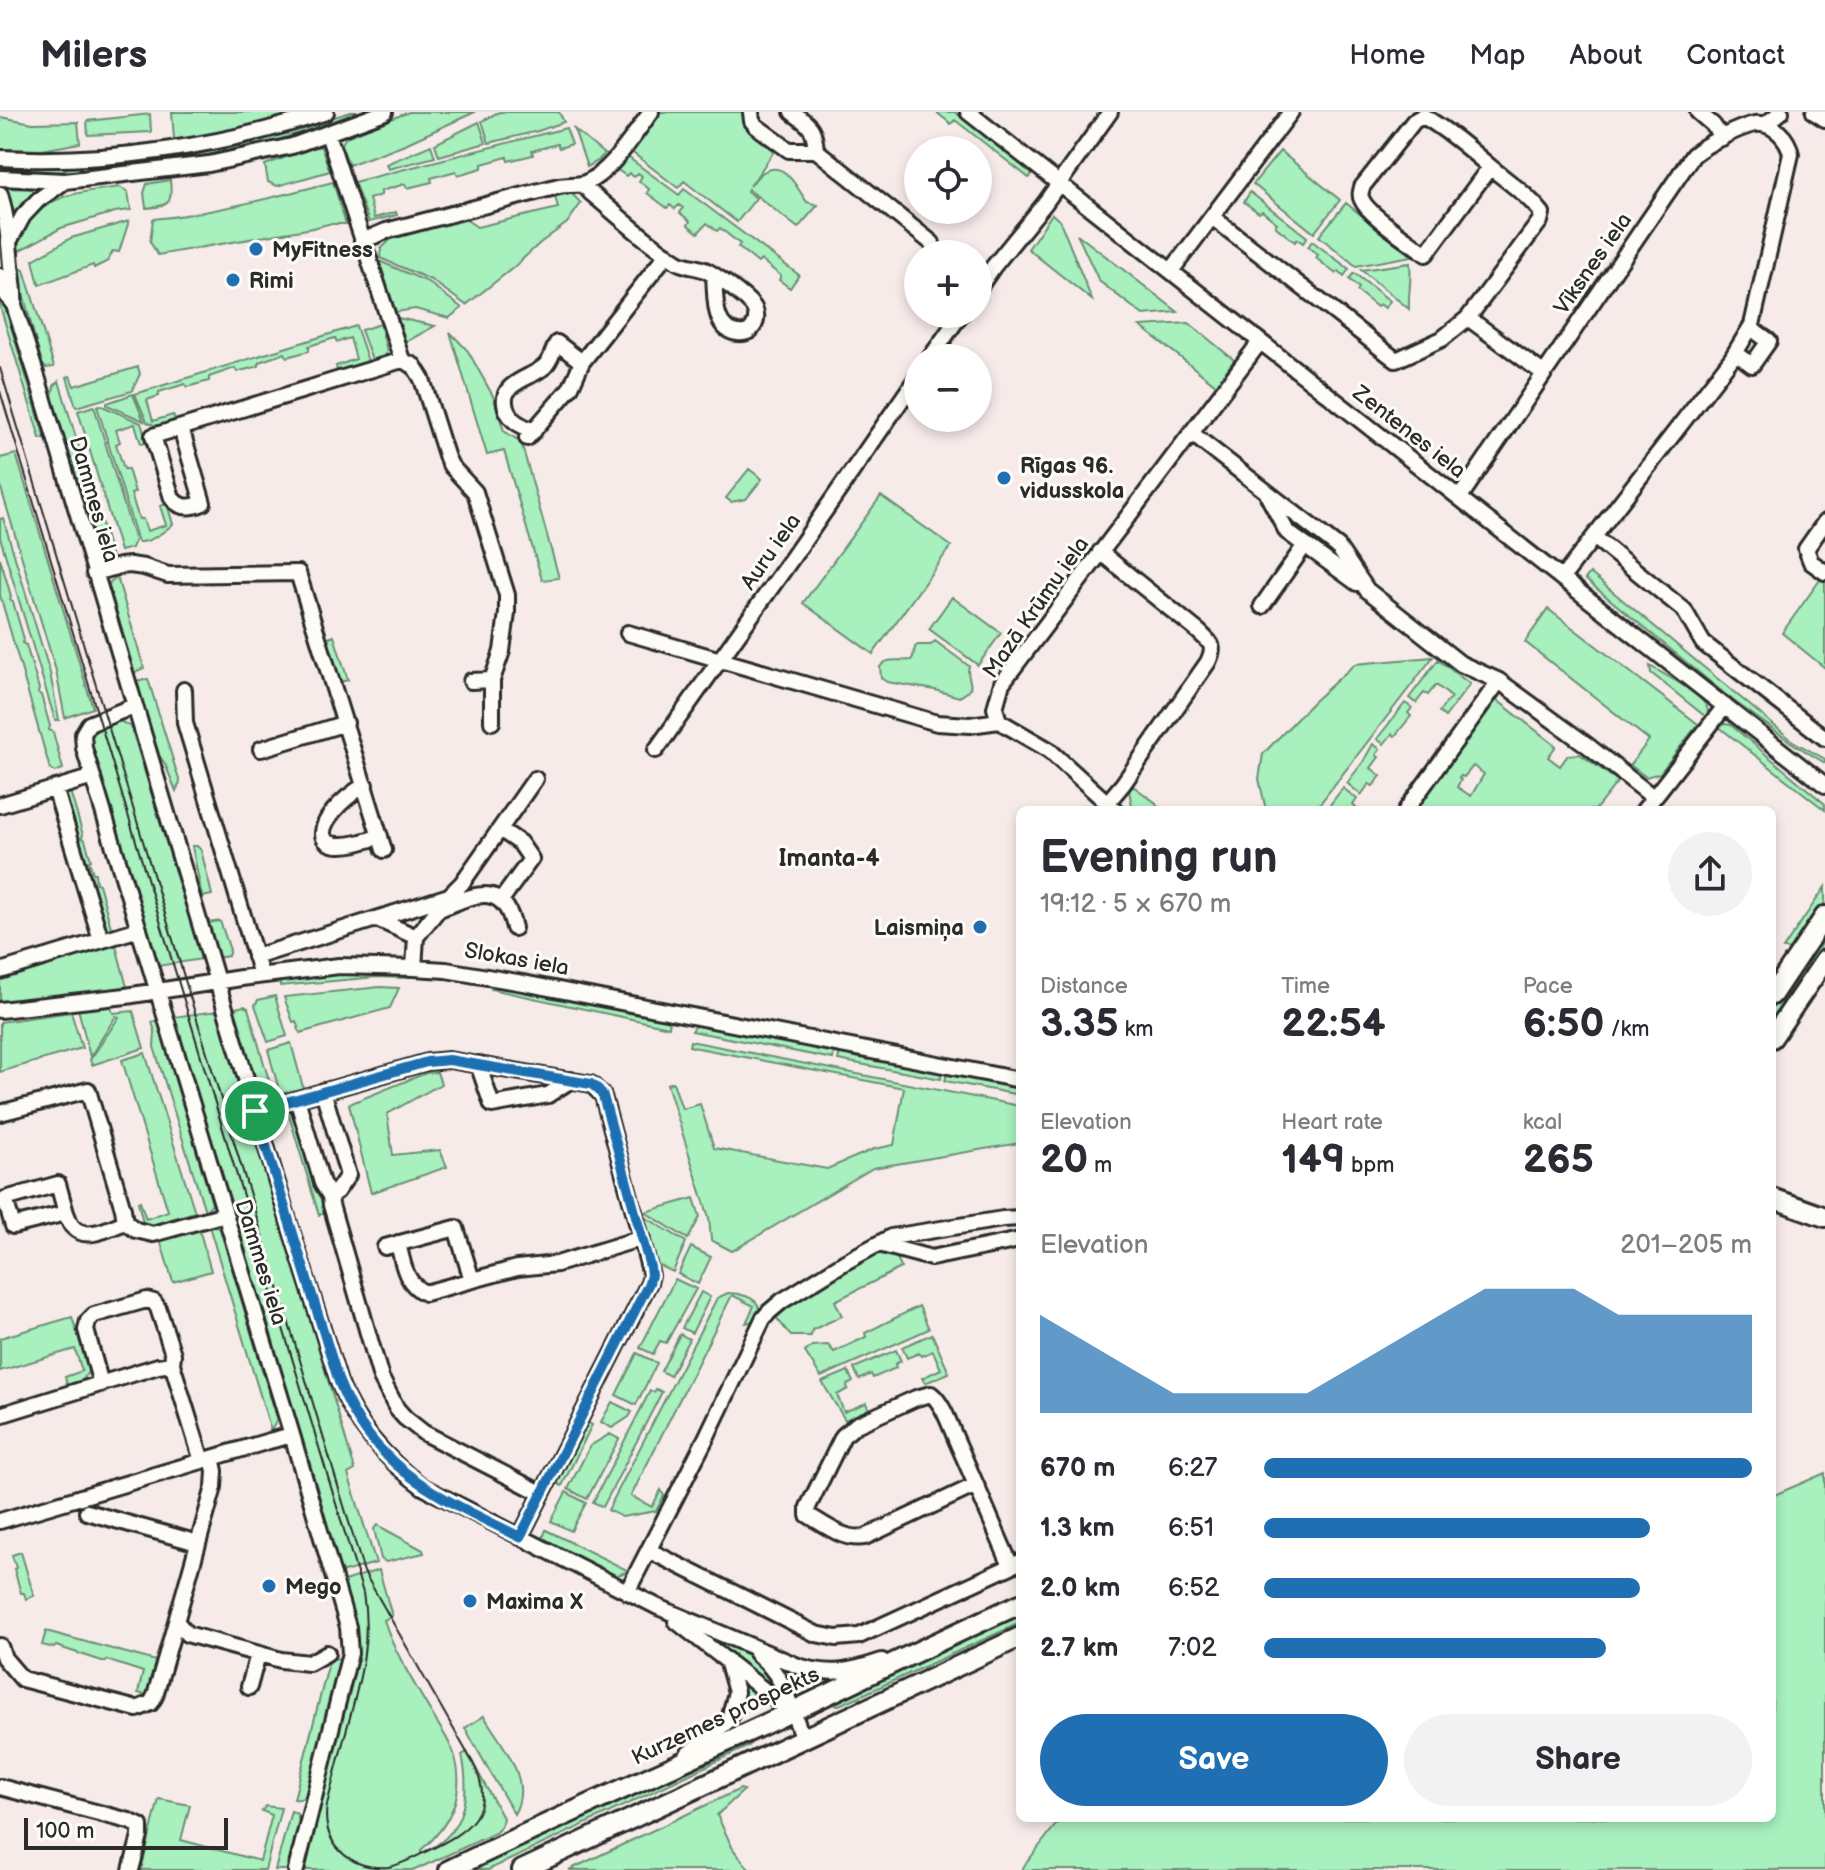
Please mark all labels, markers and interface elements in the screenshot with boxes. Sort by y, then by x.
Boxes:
text: Milers [40,33,147,78]
text: Home [1349,39,1425,72]
text: Map [1469,39,1526,72]
text: About [1570,39,1642,72]
text: Contact [1686,39,1785,72]
map controls [904,136,992,432]
button: locate [904,136,992,224]
street label: Vīksnes iela [1548,208,1638,320]
place label: MyFitness [272,237,373,264]
marker: MyFitness [247,240,265,258]
button: + [904,240,992,328]
place label: Rimi [249,268,294,295]
marker: Rimi [224,271,242,289]
button: − [904,344,992,432]
street label: Zentenes iela [1346,379,1471,485]
street label: Dammes iela [63,433,124,566]
place label: Rīgas 96. vidusskola [1019,453,1124,505]
marker: Rīgas 96. vidusskola [995,469,1013,487]
street label: Auru iela [735,508,807,595]
street label: Mazā Krūmu iela [977,532,1095,684]
text: Evening run [1040,832,1277,885]
button: share [1668,832,1752,916]
district label: Imanta-4 [778,844,880,873]
text: 19:12 · 5 × 670 m [1040,889,1231,920]
place label: Laismiņa [874,915,964,942]
marker: Laismiņa [971,918,989,936]
street label: Slokas iela [462,937,571,982]
text: Distance [1040,973,1128,1000]
text: Time [1281,973,1330,1000]
text: Pace [1523,973,1573,1000]
text: 3.35 [1040,1000,1119,1048]
text: 22:54 [1281,1000,1386,1048]
text: 6:50 [1523,1000,1605,1048]
text: km [1119,1016,1154,1043]
text: /km [1605,1016,1649,1043]
pin [221,1077,289,1145]
icon: arrive [233,1089,277,1133]
text: Elevation [1040,1109,1132,1136]
text: Heart rate [1281,1109,1383,1136]
text: kcal [1523,1109,1562,1136]
text: 20 [1040,1136,1088,1184]
text: 149 [1281,1136,1345,1184]
text: 265 [1523,1136,1594,1184]
text: m [1088,1152,1112,1179]
text: bpm [1345,1152,1394,1179]
street label: Dammes iela [229,1196,292,1328]
text: Elevation [1040,1230,1148,1261]
text: 201–205 m [1620,1230,1752,1261]
text: 670 m [1040,1453,1116,1484]
text: 6:27 [1168,1453,1217,1484]
text: 1.3 km [1040,1513,1115,1544]
text: 6:51 [1168,1513,1214,1544]
text: 2.0 km [1040,1573,1120,1604]
text: 6:52 [1168,1573,1219,1604]
place label: Mego [285,1574,342,1601]
marker: Mego [260,1577,278,1595]
place label: Maxima X [486,1589,583,1616]
marker: Maxima X [461,1592,479,1610]
text: 2.7 km [1040,1633,1118,1664]
text: 7:02 [1168,1633,1217,1664]
street label: Kurzemes prospekts [628,1661,824,1772]
button: Save [1040,1714,1388,1806]
button: Share [1404,1714,1752,1806]
scale bar [24,1814,228,1850]
text: 100 m [36,1818,95,1845]

